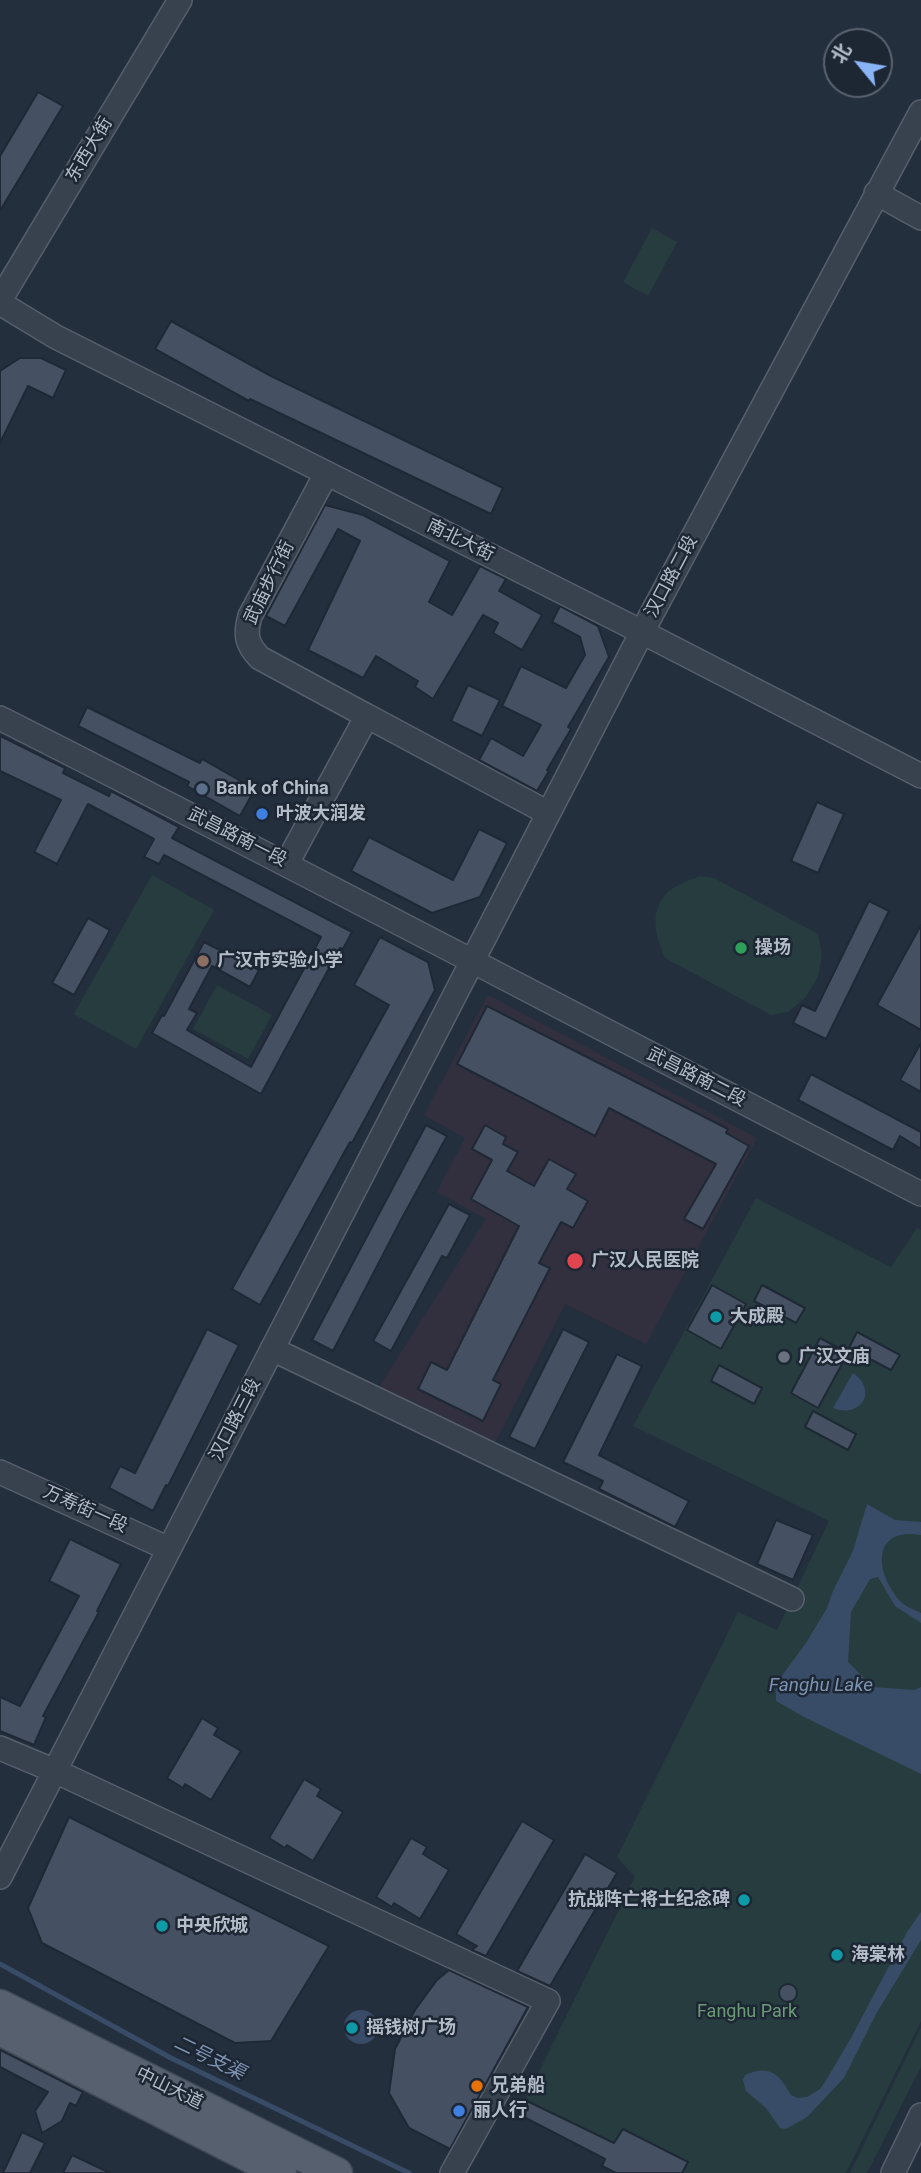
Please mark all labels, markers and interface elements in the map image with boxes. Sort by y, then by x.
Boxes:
north arrow [823,28,893,98]
text: 北 [826,39,856,67]
street label: 东西大街 [62,114,118,186]
street label: 南北大街 [423,516,497,566]
street label: 汉口路二段 [641,532,703,622]
street label: 武庙步行街 [241,538,299,628]
place label: Bank of China [216,778,329,800]
marker: Bank of China [194,781,210,797]
place label: 叶波大润发 [276,803,366,825]
street label: 武昌路南一段 [184,804,290,872]
marker: 叶波大润发 [254,806,270,822]
place label: 操场 [755,937,791,959]
marker: 操场 [733,940,749,956]
place label: 广汉市实验小学 [217,950,343,972]
marker: 广汉市实验小学 [195,953,211,969]
street label: 武昌路南二段 [643,1044,749,1112]
place label: 广汉人民医院 [591,1250,699,1272]
marker: 广汉人民医院 [565,1251,585,1271]
place label: 大成殿 [730,1306,784,1328]
marker: 大成殿 [708,1309,724,1325]
place label: 广汉文庙 [798,1346,870,1368]
marker: 广汉文庙 [776,1349,792,1365]
street label: 汉口路三段 [206,1375,266,1465]
street label: 万寿街一段 [39,1482,131,1538]
water label: Fanghu Lake [769,1675,873,1697]
place label: 抗战阵亡将士纪念碑 [568,1889,730,1911]
marker: 抗战阵亡将士纪念碑 [736,1892,752,1908]
place label: 中央欣城 [176,1915,248,1937]
marker: 中央欣城 [154,1918,170,1934]
place label: 海棠林 [851,1944,905,1966]
marker: 海棠林 [829,1947,845,1963]
park label: Fanghu Park [697,2001,797,2023]
place label: 摇钱树广场 [366,2017,456,2039]
marker: 摇钱树广场 [344,2020,360,2036]
water label: 二号支渠 [170,2032,248,2086]
street label: 中山大道 [132,2064,206,2114]
place label: 兄弟船 [491,2075,545,2097]
marker: 兄弟船 [469,2078,485,2094]
place label: 丽人行 [473,2100,527,2122]
marker: 丽人行 [451,2103,467,2119]

